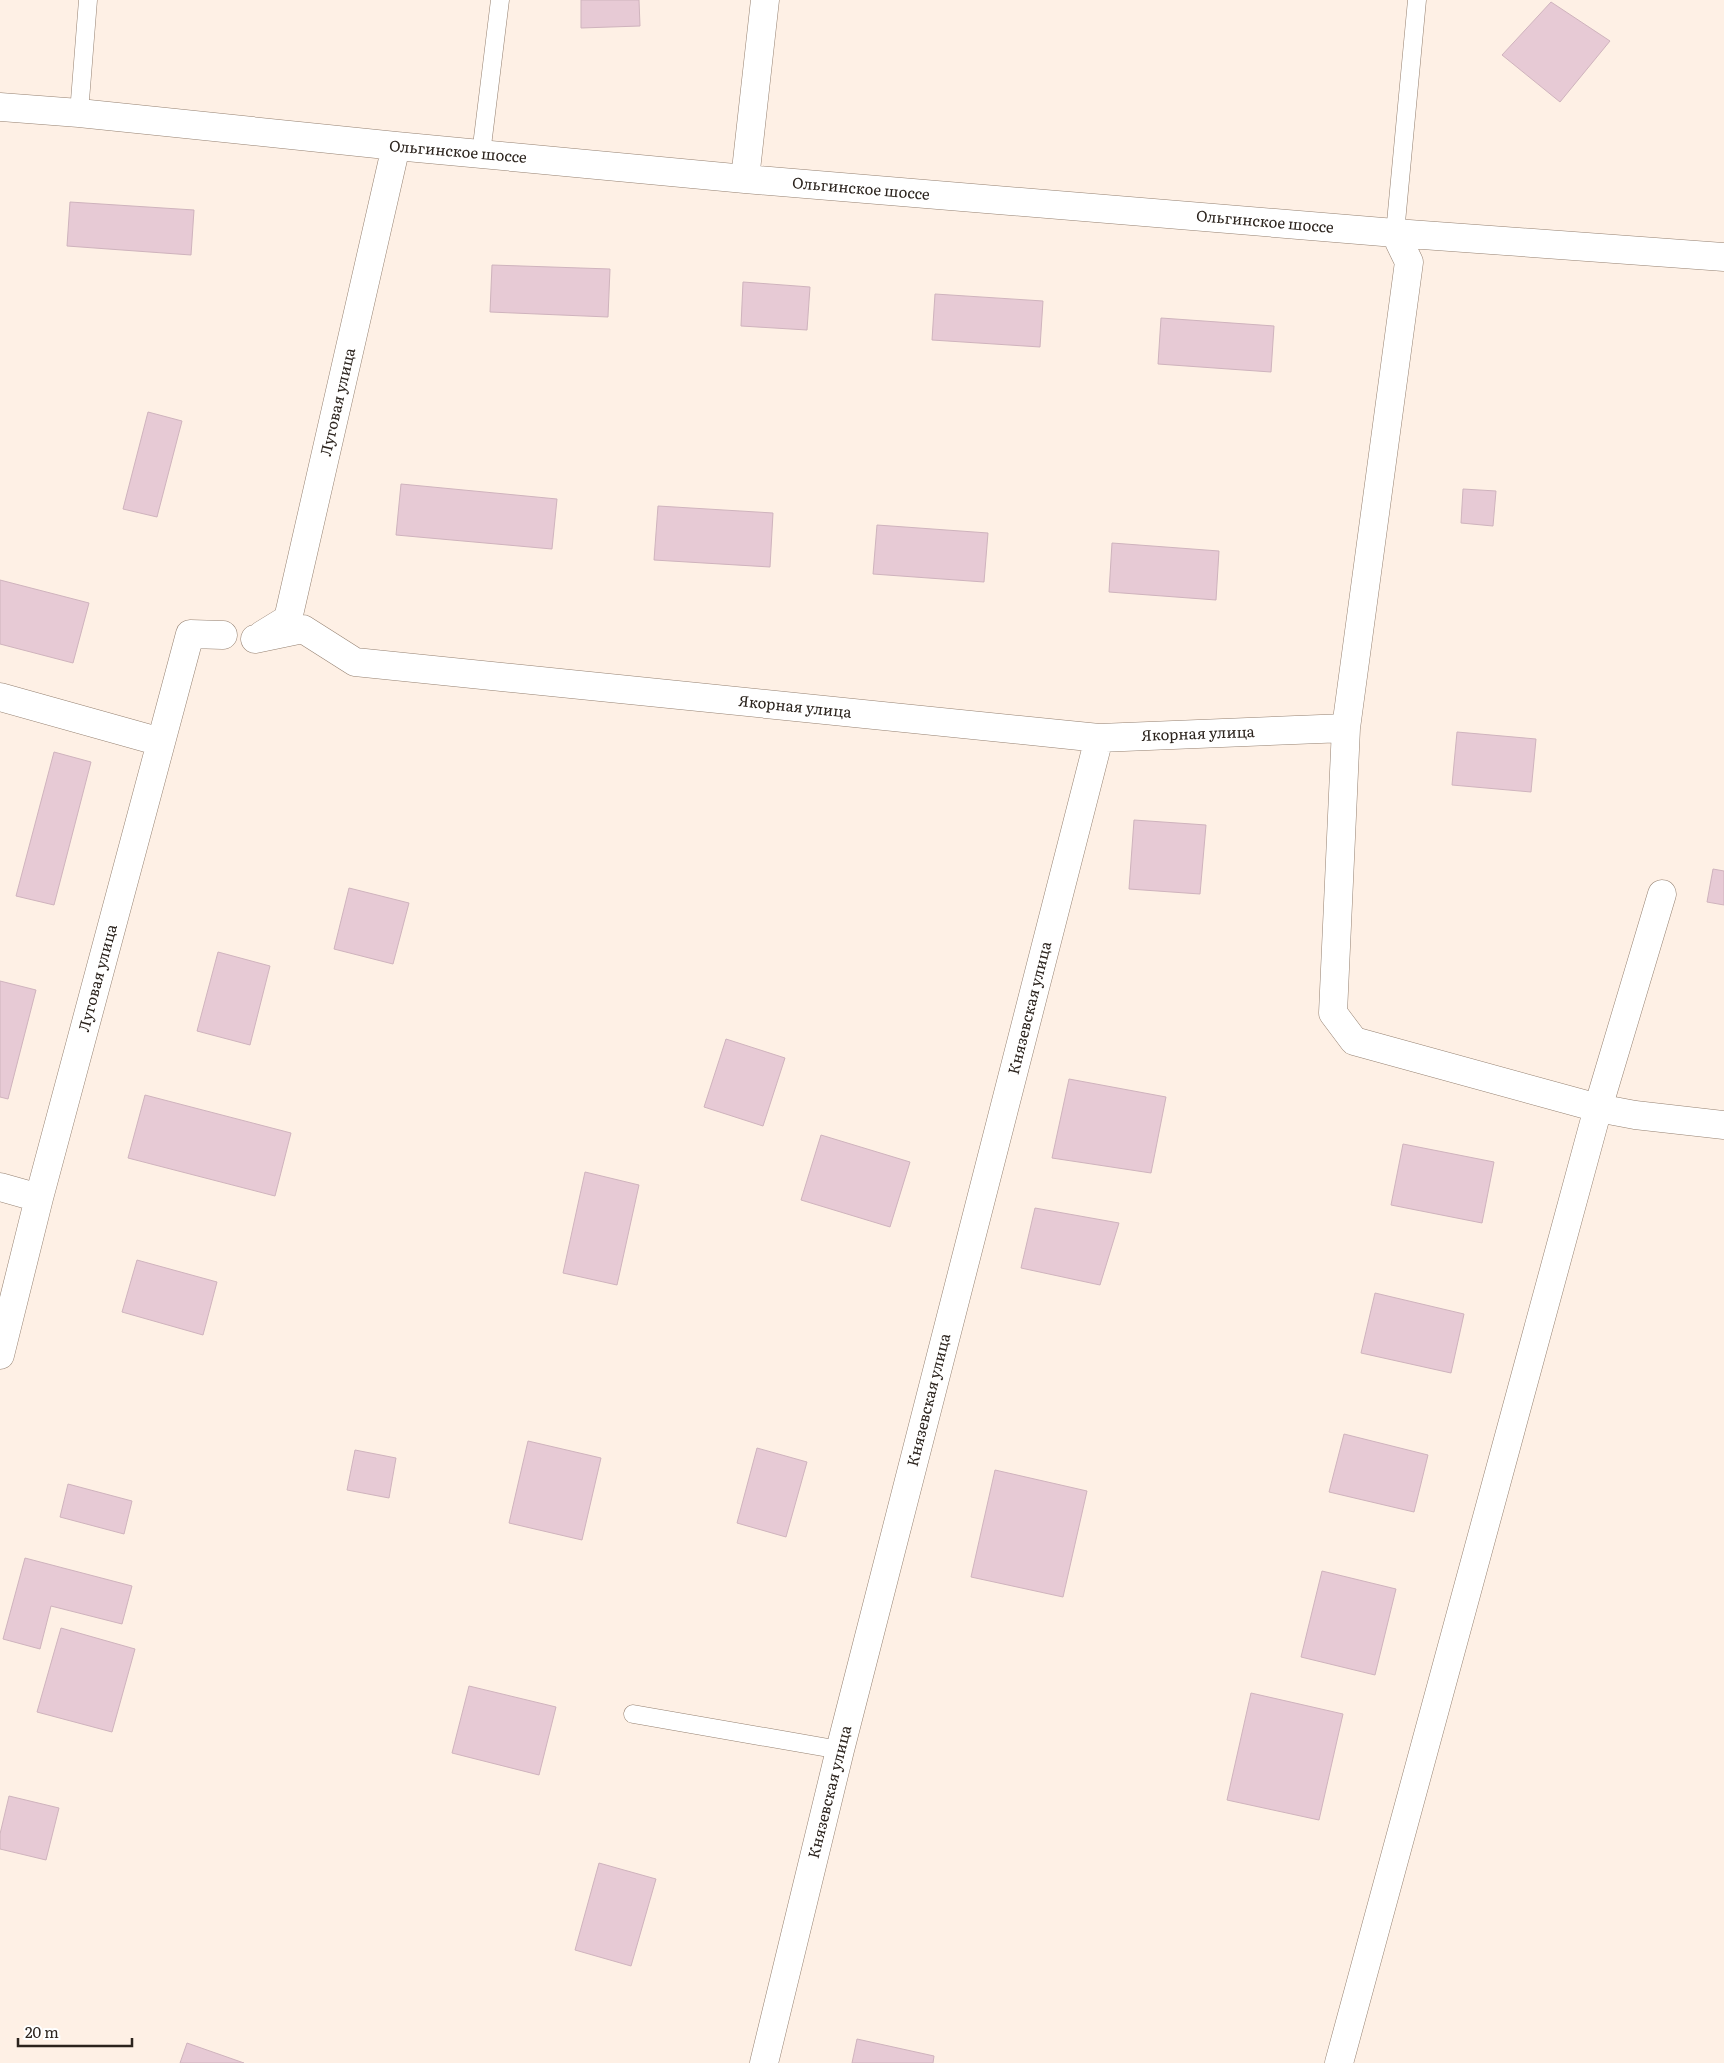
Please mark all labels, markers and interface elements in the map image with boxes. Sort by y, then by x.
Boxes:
street label: Ольгинское шоссе [388,133,528,168]
street label: Ольгинское шоссе [791,170,931,205]
street label: Ольгинское шоссе [1195,203,1335,238]
street label: Луговая улица [313,344,360,458]
street label: Якорная улица [737,688,854,723]
street label: Якорная улица [1141,719,1256,746]
street label: Луговая улица [71,920,122,1034]
street label: Князевская улица [1001,938,1056,1077]
street label: Князевская улица [900,1330,955,1469]
street label: Князевская улица [801,1722,856,1861]
scale bar [18,2016,131,2048]
text: 20 m [25,2020,59,2043]

